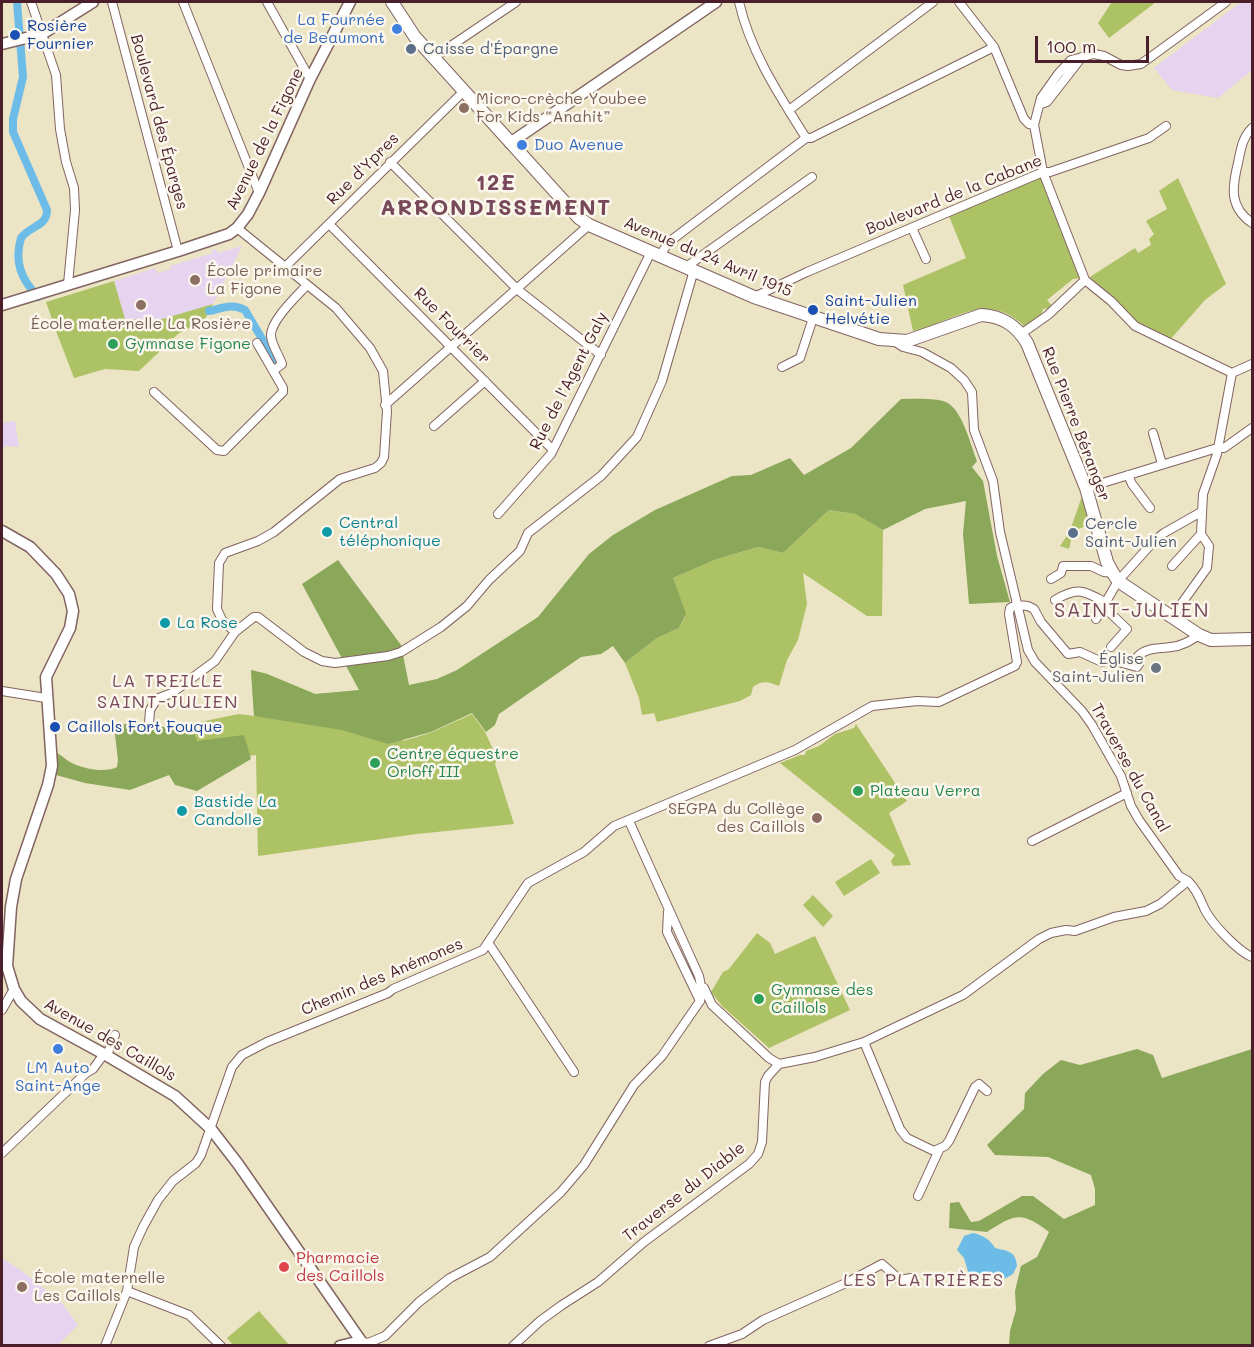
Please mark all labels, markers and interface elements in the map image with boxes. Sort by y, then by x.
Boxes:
place label: La Fournée de Beaumont [283,10,385,48]
place label: Rosière Fournier [27,16,94,54]
marker: La Fournée de Beaumont [390,22,404,36]
scale bar [1038,24,1152,62]
marker: Rosière Fournier [8,28,22,42]
street label: Boulevard des Éparges [126,32,192,212]
text: 100 m [1046,34,1096,58]
place label: Caisse d'Épargne [423,39,559,59]
marker: Caisse d'Épargne [404,42,418,56]
street label: Avenue de la Figone [222,65,308,213]
place label: Micro-crèche Youbee For Kids “Anahit” [476,89,647,127]
marker: Micro-crèche Youbee For Kids “Anahit” [457,101,471,115]
street label: Rue d'Ypres [323,129,403,209]
place label: Duo Avenue [534,135,624,155]
marker: Duo Avenue [515,138,529,152]
street label: Boulevard de la Cabane [863,151,1045,239]
district label: 12E ARRONDISSEMENT [380,170,612,222]
street label: Avenue du 24 Avril 1915 [621,213,795,301]
place label: École primaire La Figone [207,261,322,299]
marker: École primaire La Figone [188,273,202,287]
street label: Rue Fourrier [410,284,494,368]
place label: Saint-Julien Helvétie [825,291,917,329]
marker: École maternelle La Rosière [134,298,148,312]
marker: Saint-Julien Helvétie [806,303,820,317]
street label: Rue de l'Agent Galy [526,309,612,453]
place label: École maternelle La Rosière [31,314,251,334]
place label: Gymnase Figone [125,334,251,354]
marker: Gymnase Figone [106,337,120,351]
street label: Rue Pierre Béranger [1038,344,1114,504]
place label: Central téléphonique [339,513,441,551]
place label: Cercle Saint-Julien [1085,514,1177,552]
marker: Central téléphonique [320,525,334,539]
marker: Cercle Saint-Julien [1066,526,1080,540]
district label: SAINT-JULIEN [1054,599,1210,623]
place label: La Rose [177,613,238,633]
marker: La Rose [158,616,172,630]
place label: Église Saint-Julien [1052,649,1144,687]
marker: Église Saint-Julien [1149,661,1163,675]
district label: LA TREILLE SAINT-JULIEN [97,670,239,712]
street label: Traverse du Canal [1087,700,1173,836]
place label: Caillols Fort Fouque [67,717,222,737]
marker: Caillols Fort Fouque [48,720,62,734]
place label: Centre équestre Orloff III [387,744,519,782]
marker: Centre équestre Orloff III [368,756,382,770]
place label: Plateau Verra [870,781,981,801]
marker: Plateau Verra [851,784,865,798]
place label: Bastide La Candolle [194,792,277,830]
place label: SEGPA du Collège des Caillols [668,799,805,837]
marker: Bastide La Candolle [175,804,189,818]
marker: SEGPA du Collège des Caillols [810,811,824,825]
street label: Chemin des Anémones [298,934,466,1020]
place label: Gymnase des Caillols [771,980,873,1018]
marker: Gymnase des Caillols [752,992,766,1006]
street label: Avenue des Caillols [41,994,179,1086]
marker: LM Auto Saint-Ange [51,1042,65,1056]
place label: LM Auto Saint-Ange [15,1058,101,1096]
street label: Traverse du Diable [619,1138,749,1246]
place label: Pharmacie des Caillols [296,1248,385,1286]
marker: Pharmacie des Caillols [277,1260,291,1274]
place label: École maternelle Les Caillols [34,1268,166,1306]
district label: LES PLATRIÈRES [843,1269,1005,1291]
marker: École maternelle Les Caillols [15,1280,29,1294]

